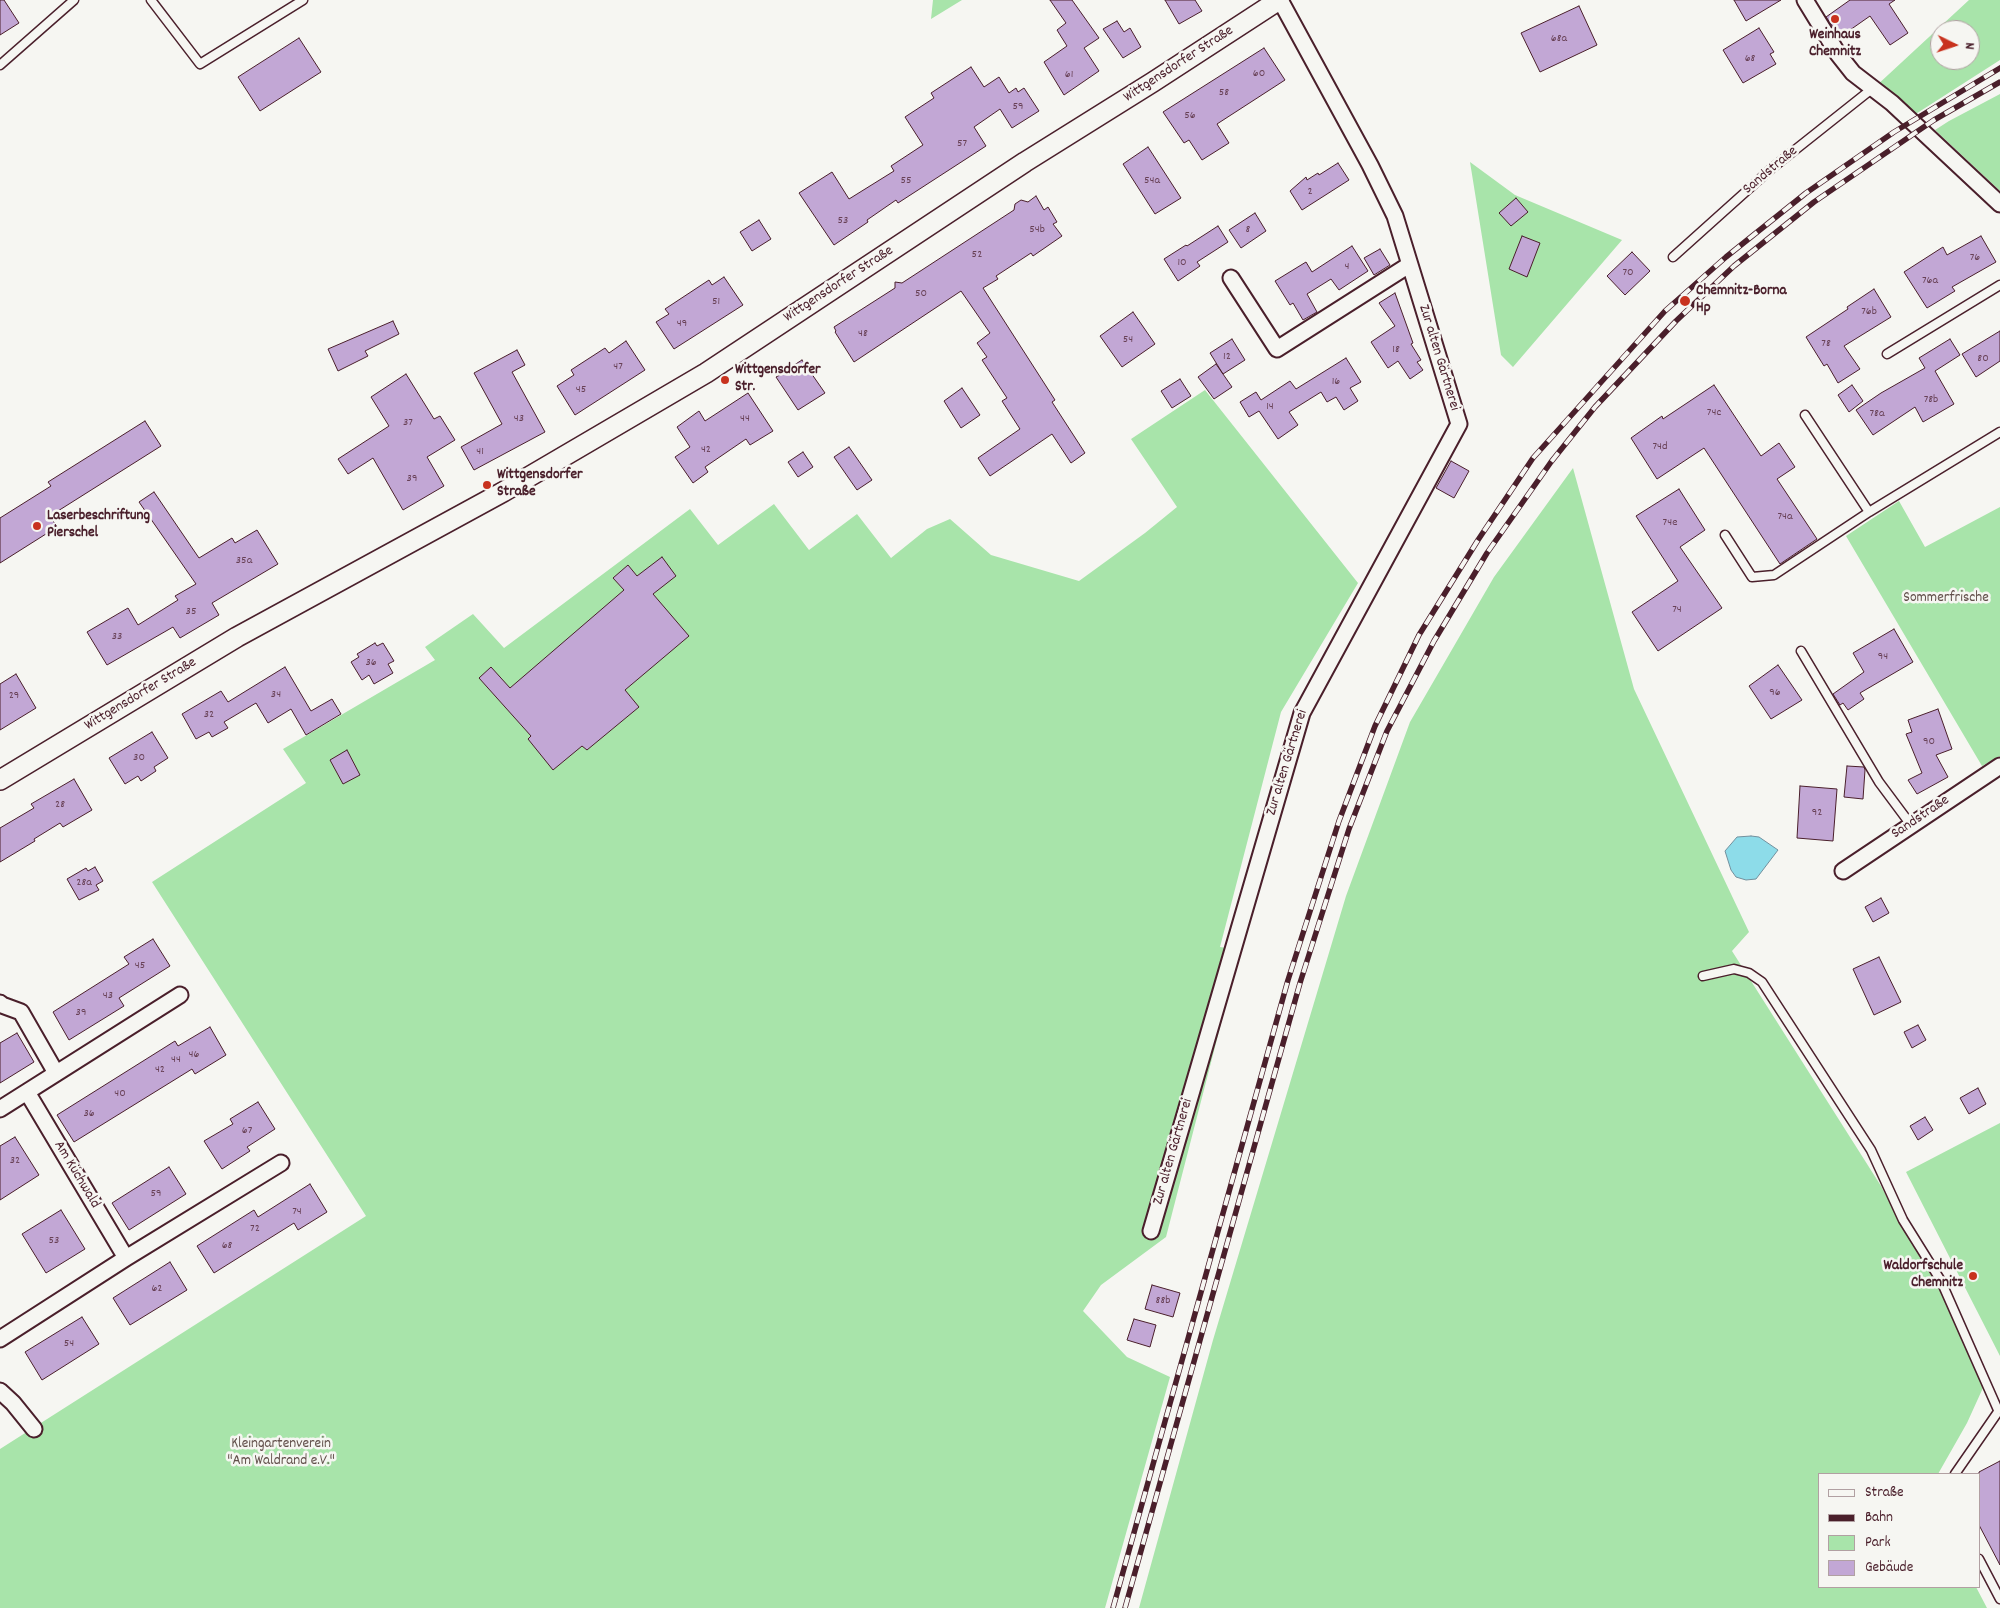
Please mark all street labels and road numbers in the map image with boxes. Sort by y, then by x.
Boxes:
street label: Wittgensdorfer Straße [1121,23,1237,107]
street label: Sandstraße [1740,143,1802,199]
street label: Wittgensdorfer Straße [781,243,897,327]
street label: Zur alten Gärtnerei [1413,303,1463,413]
street label: Wittgensdorfer Straße [82,654,200,736]
street label: Zur alten Gärtnerei [1263,708,1313,818]
street label: Sandstraße [1889,792,1953,844]
street label: Zur alten Gärtnerei [1150,1097,1198,1207]
street label: Am Küchwald [49,1138,103,1212]

